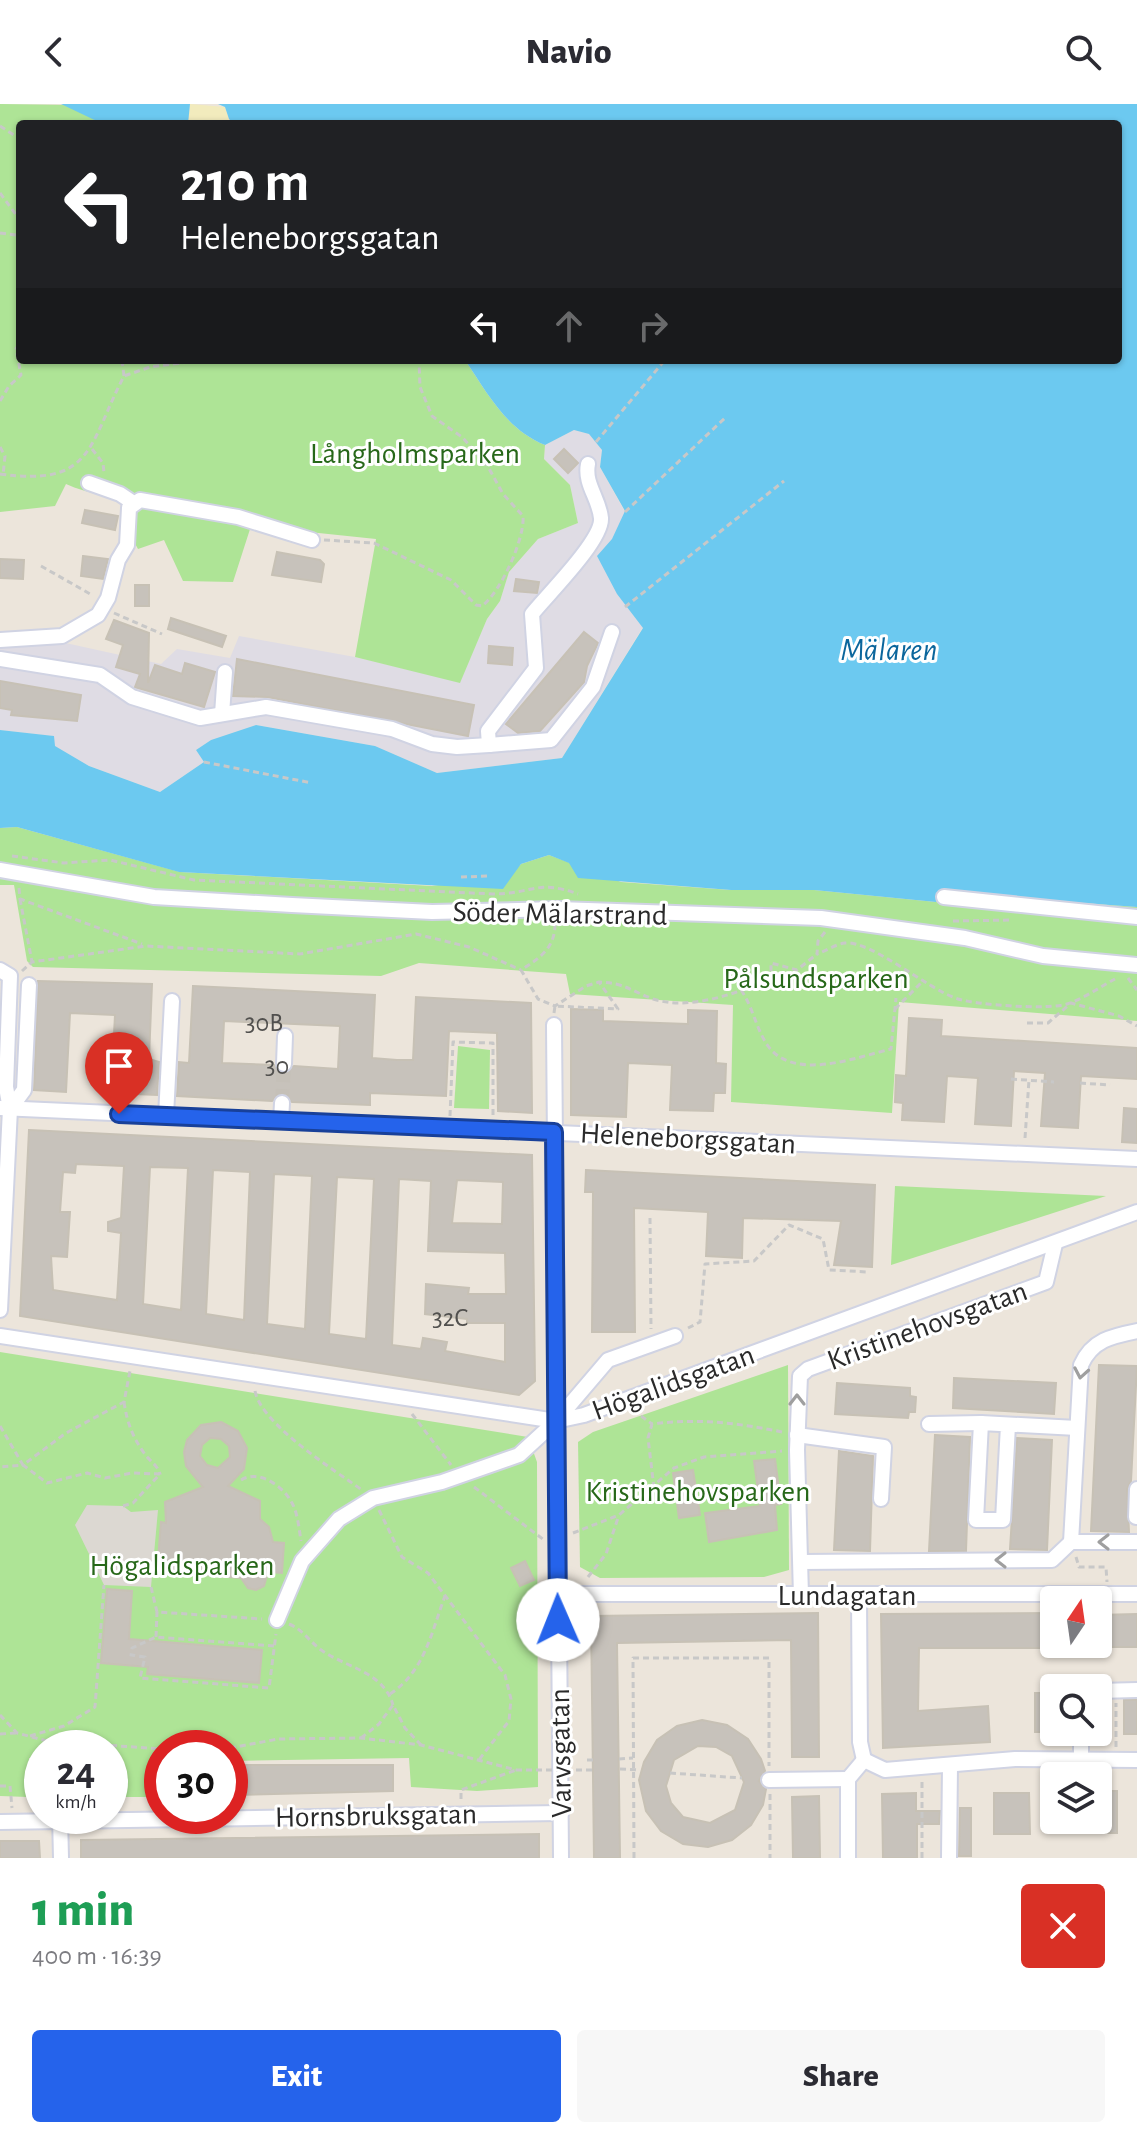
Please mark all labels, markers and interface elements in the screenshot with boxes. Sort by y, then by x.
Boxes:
icon: back [32,30,76,74]
icon: search [1061,30,1105,74]
text: Navio [525,34,612,70]
icon: left [48,152,152,256]
text: 210 m [180,155,309,211]
text: Heleneborgsgatan [180,220,440,256]
icon: left [463,304,507,348]
icon: ahead [547,304,591,348]
icon: right [631,304,675,348]
park label: Långholmsparken [310,439,520,469]
water label: Mälaren [841,634,937,666]
street label: Söder Mälarstrand [452,897,668,931]
park label: Pålsundsparken [723,964,909,994]
house number: 30B [245,1010,283,1036]
pin [85,1032,153,1114]
icon: arrive [97,1044,141,1088]
house number: 30 [265,1053,289,1079]
street label: Heleneborgsgatan [579,1118,797,1160]
street label: Kristinehovsgatan [823,1276,1031,1376]
house number: 32C [432,1305,468,1331]
street label: Högalidsgatan [588,1340,759,1426]
one-way arrow [1073,1366,1090,1380]
one-way arrow [788,1393,806,1406]
park label: Kristinehovsparken [585,1477,811,1507]
one-way arrow [1097,1533,1110,1551]
park label: Högalidsparken [89,1551,275,1581]
one-way arrow [994,1551,1007,1569]
position arrow [516,1578,600,1662]
street label: Lundagatan [777,1581,917,1611]
north arrow [1040,1586,1112,1658]
map controls [1040,1586,1112,1834]
button: search [1040,1674,1112,1746]
street label: Varvsgatan [545,1688,577,1818]
speed limit sign: 30 [144,1730,248,1834]
text: 24 [57,1752,95,1792]
button: layers [1040,1762,1112,1834]
text: km/h [55,1792,97,1812]
street label: Hornsbruksgatan [275,1799,477,1833]
button: close [1021,1884,1105,1968]
text: 1 min [32,1887,134,1935]
text: 400 m · 16:39 [32,1943,162,1969]
button: Exit [32,2030,561,2122]
button: Share [577,2030,1105,2122]

